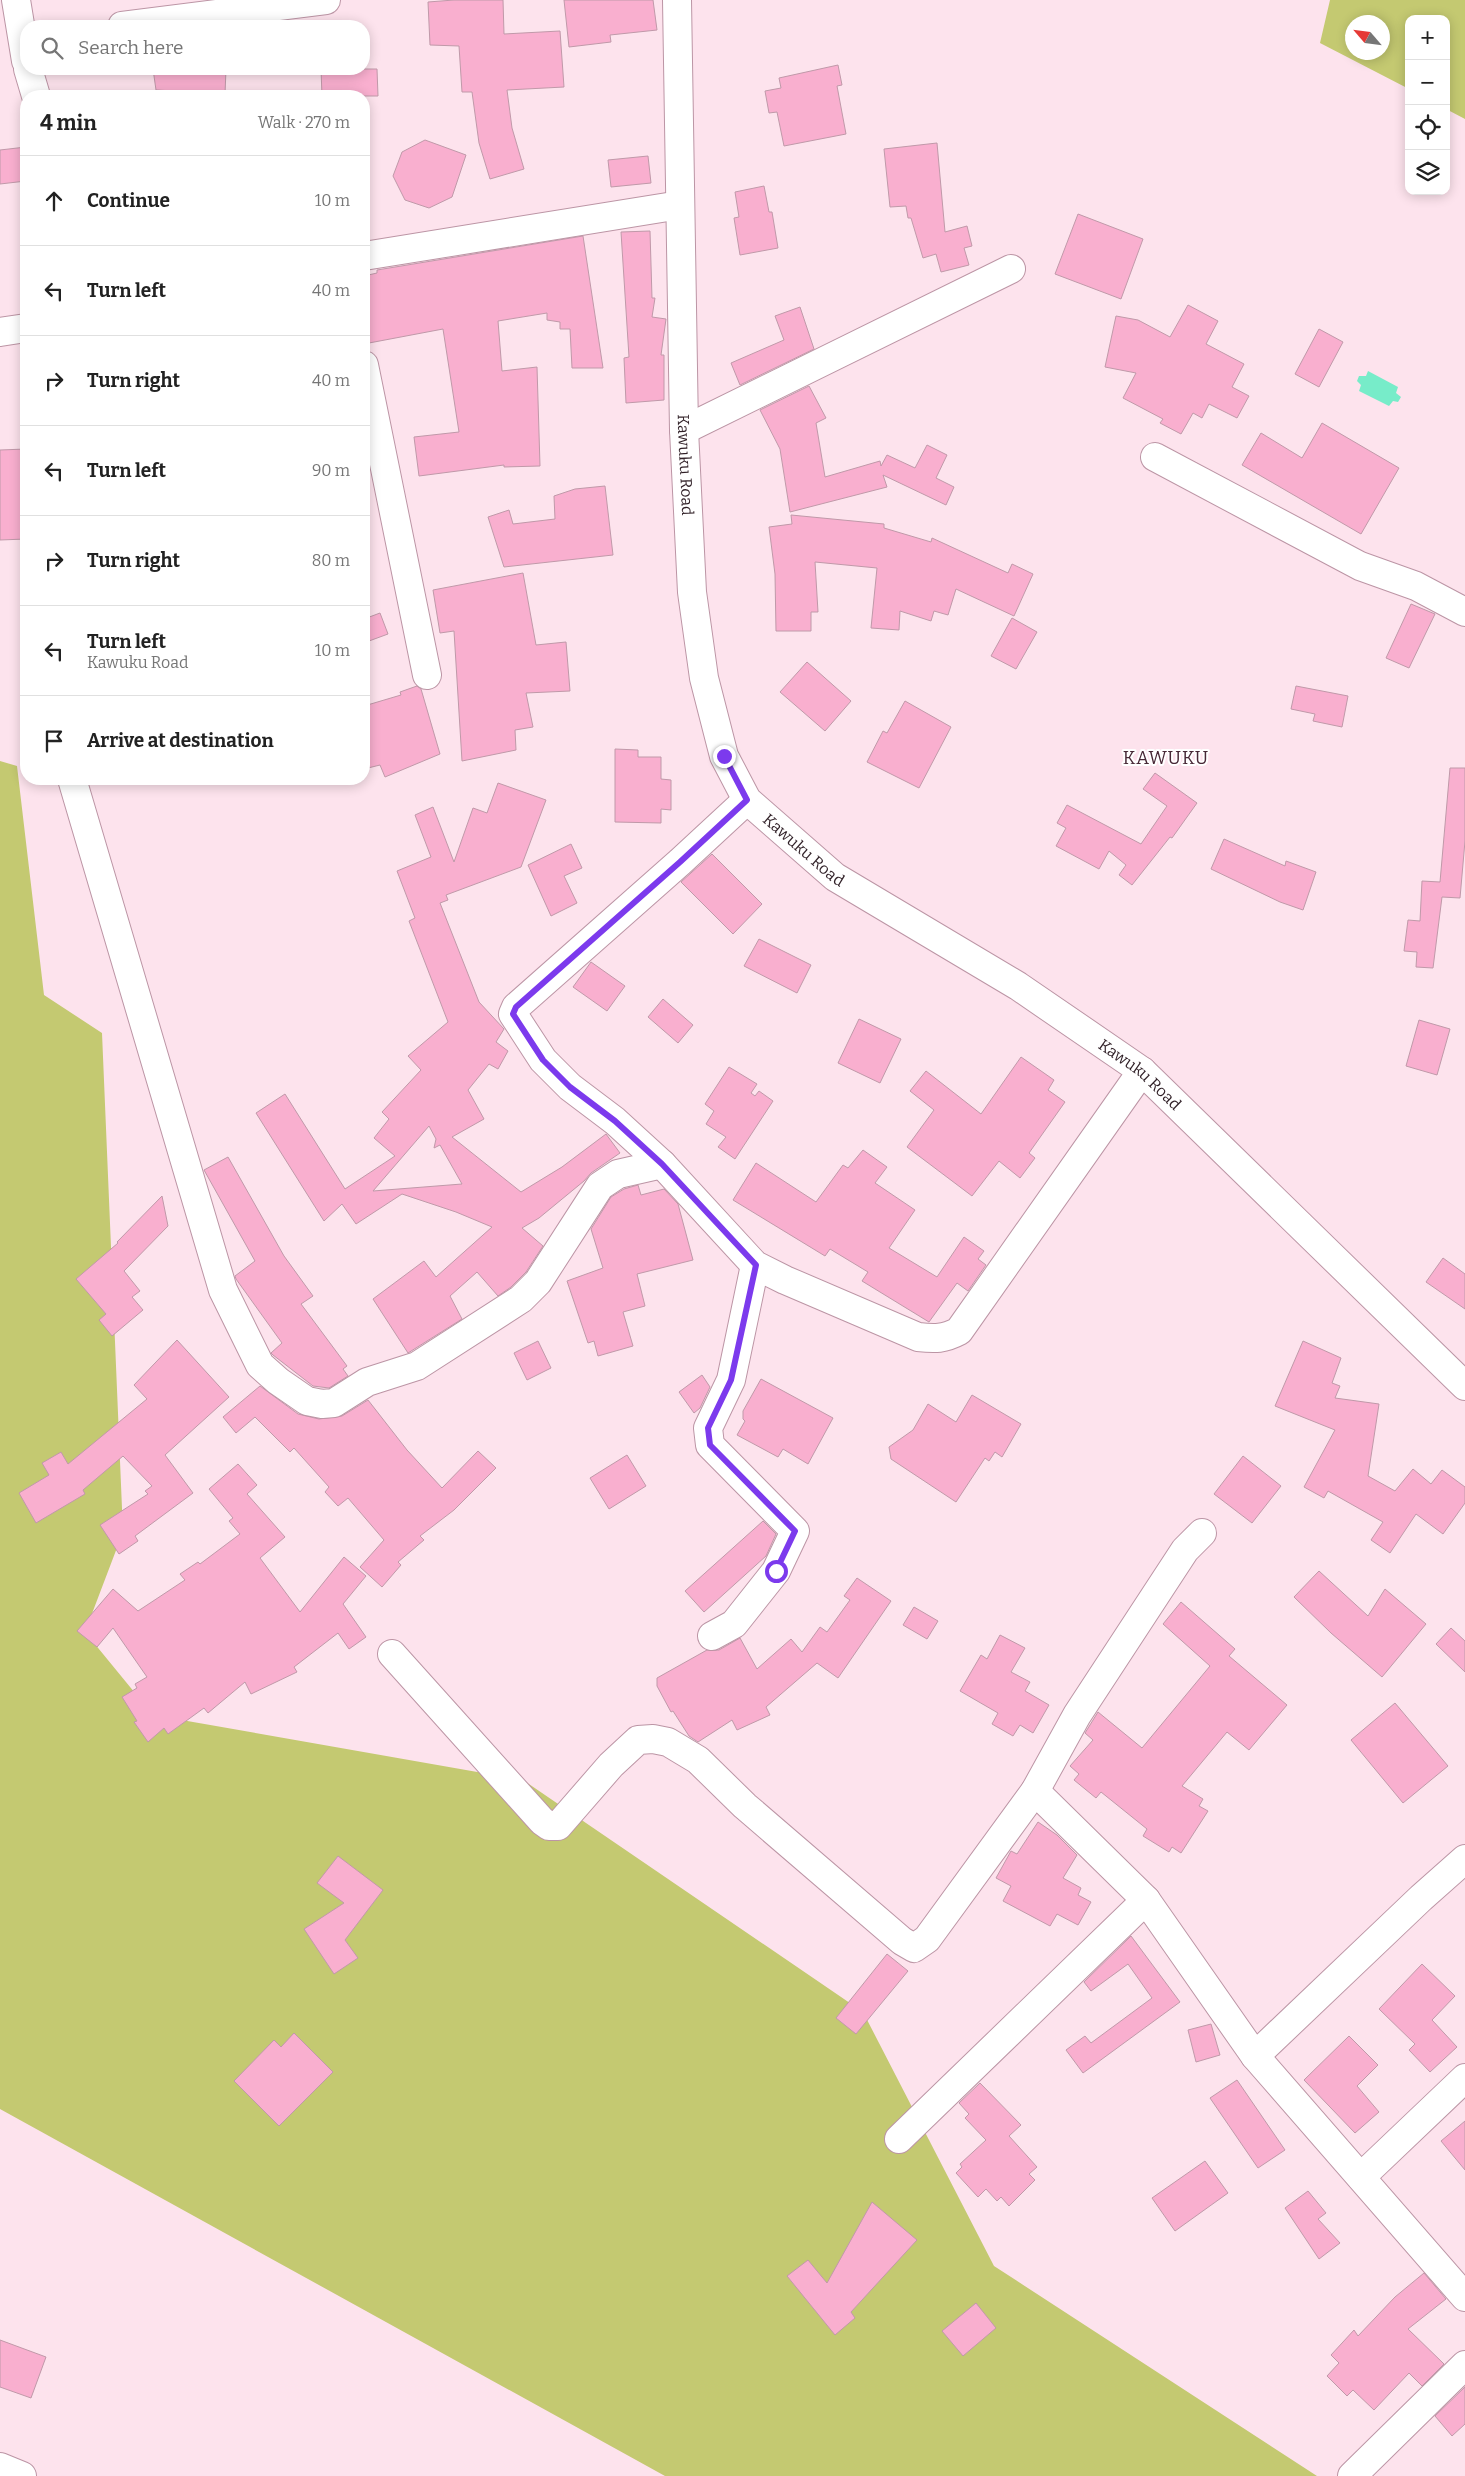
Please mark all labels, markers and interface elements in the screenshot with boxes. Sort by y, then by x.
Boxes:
north arrow [1345,15,1390,60]
map controls [1405,15,1450,195]
button: + [1405,15,1450,60]
search box [20,20,370,75]
icon: search [38,34,66,62]
text: Search here [78,36,183,59]
button: − [1405,60,1450,105]
button: locate [1405,105,1450,150]
text: 4 min [40,110,97,136]
text: Walk · 270 m [258,113,350,132]
button: layers [1405,150,1450,195]
icon: ahead [40,187,68,215]
text: Continue [87,189,170,212]
text: 10 m [315,191,350,210]
icon: left [40,277,68,305]
text: Turn left [87,279,166,302]
text: 40 m [312,281,350,300]
icon: right [40,367,68,395]
text: Turn right [87,369,180,392]
text: 40 m [312,371,350,390]
street label: Kawuku Road [674,414,697,517]
icon: left [40,457,68,485]
text: Turn left [87,459,166,482]
text: 90 m [312,461,350,480]
icon: right [40,547,68,575]
text: Turn right [87,549,180,572]
text: 80 m [312,551,350,570]
text: Turn left [87,630,166,653]
icon: left [40,637,68,665]
text: 10 m [315,641,350,660]
text: Kawuku Road [87,653,188,672]
icon: arrive [40,727,68,755]
text: Arrive at destination [87,729,274,752]
route end [713,745,736,768]
district label: KAWUKU [1123,747,1209,769]
street label: Kawuku Road [759,810,848,891]
street label: Kawuku Road [1095,1035,1185,1114]
route start [765,1560,788,1583]

